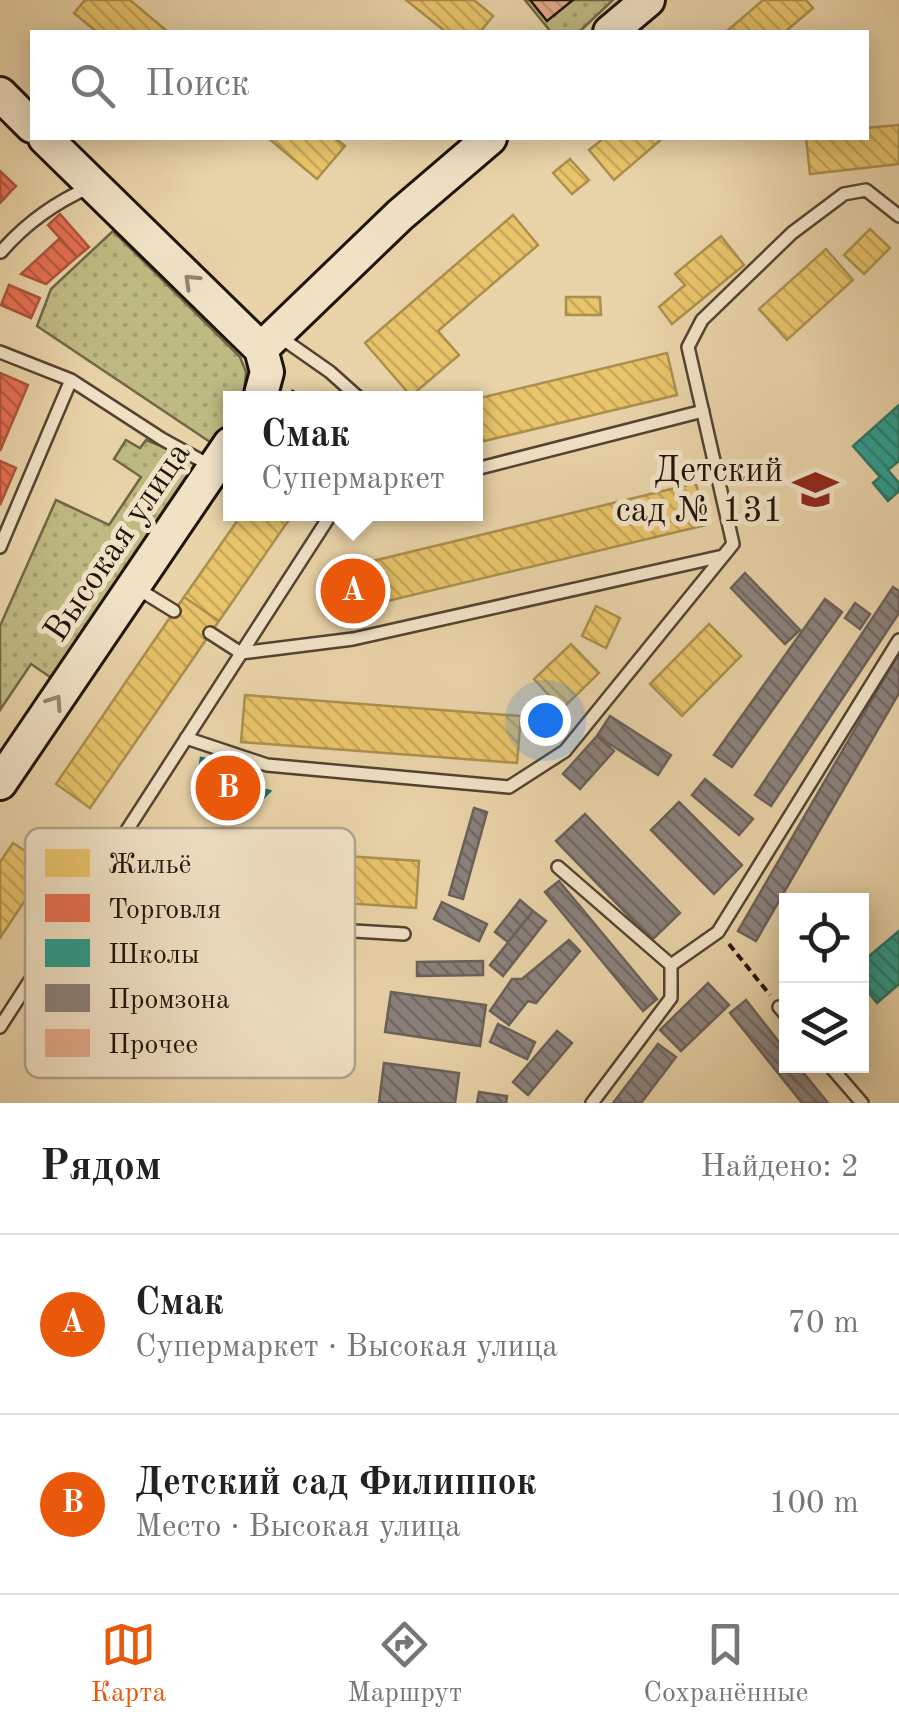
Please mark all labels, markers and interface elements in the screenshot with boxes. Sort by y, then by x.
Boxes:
search box [30,30,869,140]
icon: search [65,58,120,113]
text: Поиск [145,66,250,104]
one-way arrow [184,274,202,292]
popup [223,391,483,521]
text: Смак [261,417,350,455]
street label: Высокая улица [39,436,198,648]
place label: Детский сад № 131 [615,454,783,529]
text: Супермаркет [261,464,445,496]
school or university icon: Детский сад № 131 [792,465,840,513]
pin: A [320,554,386,628]
one-way arrow [43,695,61,714]
your location [520,695,571,746]
pin: B [196,750,260,826]
legend [25,828,355,1078]
text: Жильё [108,852,191,880]
map controls [779,893,869,1073]
button: locate [779,893,869,983]
text: Торговля [108,897,221,925]
text: Школы [108,942,199,970]
button: layers [779,983,869,1073]
text: Промзона [108,987,230,1015]
text: Прочее [108,1032,198,1060]
text: Рядом [40,1147,162,1189]
text: Найдено: 2 [700,1152,859,1184]
text: Смак [135,1285,224,1323]
text: A [60,1308,85,1340]
text: 70 m [788,1308,859,1340]
text: Супермаркет · Высокая улица [135,1332,558,1364]
text: Детский сад Филиппок [135,1465,537,1503]
text: B [61,1488,84,1520]
text: 100 m [769,1488,859,1520]
text: Место · Высокая улица [135,1512,461,1544]
tab: Карта [91,1617,166,1712]
tab: Маршрут [347,1617,462,1712]
tab: Сохранённые [643,1617,808,1712]

